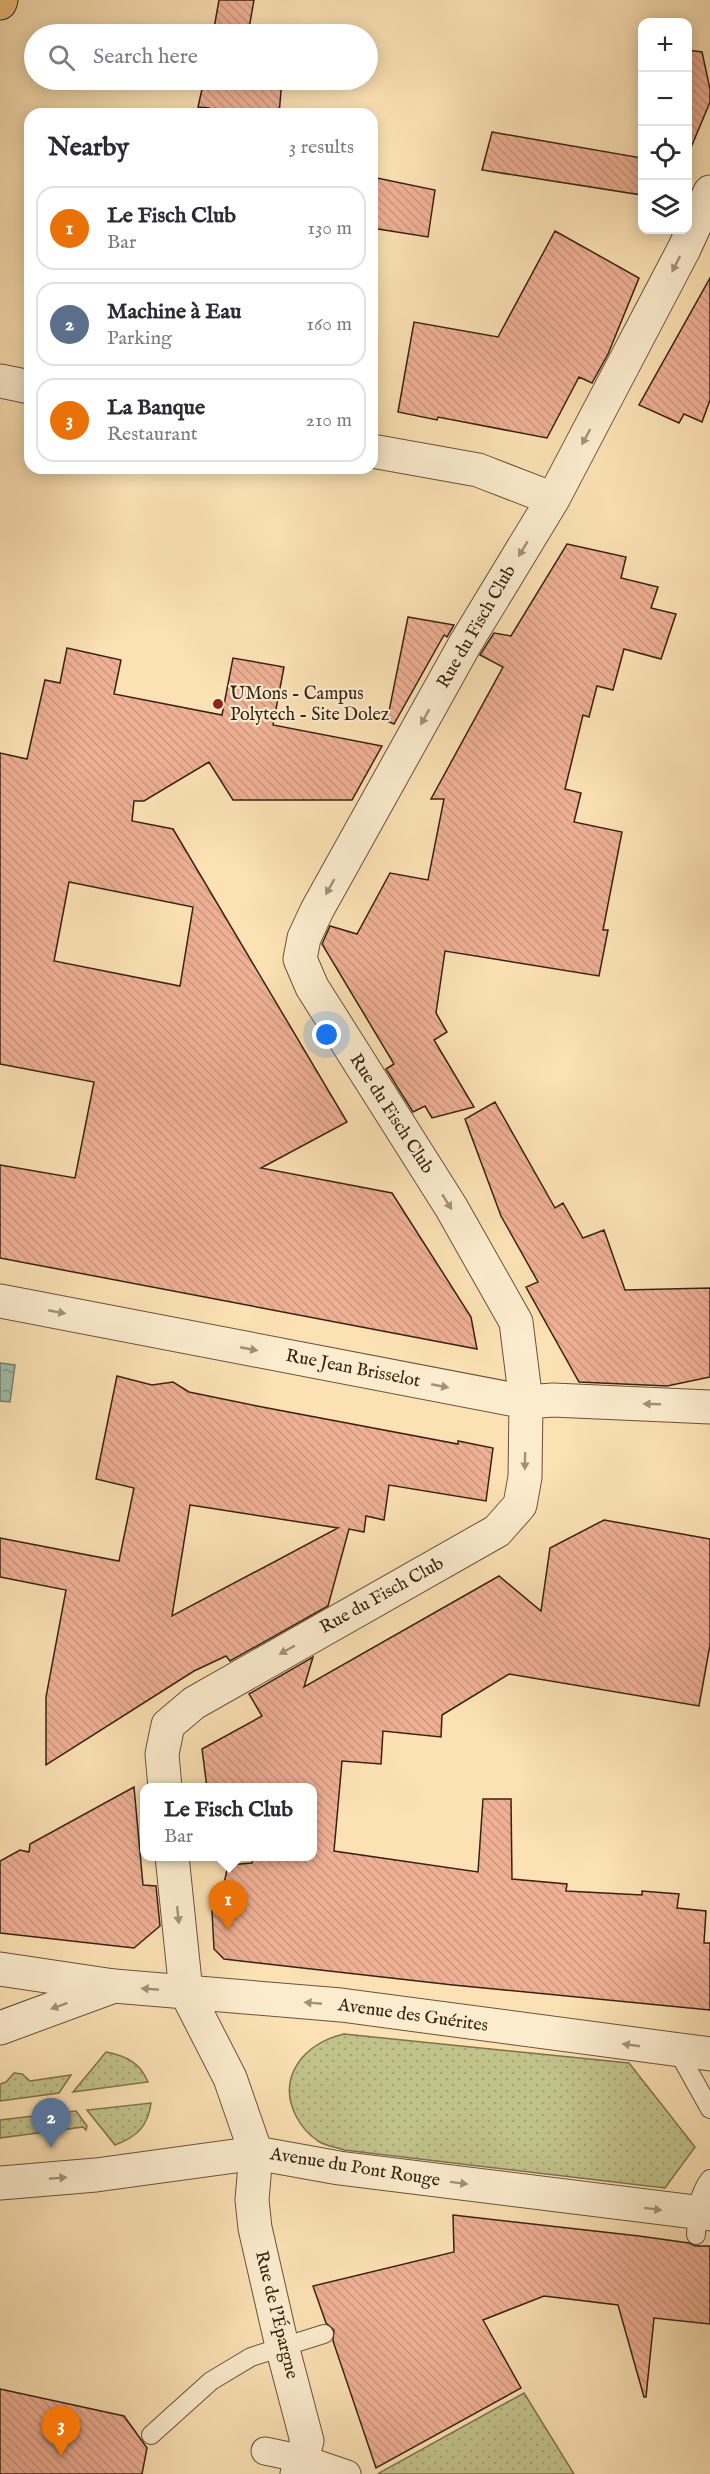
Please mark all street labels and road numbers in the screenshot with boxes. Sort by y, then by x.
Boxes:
street label: Rue du Fisch Club [432,561,522,693]
street label: Rue du Fisch Club [344,1050,439,1179]
street label: Rue Jean Brisselot [284,1345,422,1393]
street label: Rue du Fisch Club [316,1552,448,1640]
street label: Avenue des Guérites [336,1994,489,2038]
street label: Avenue du Pont Rouge [267,2143,442,2193]
street label: Rue de l'Épargne [249,2248,305,2381]

